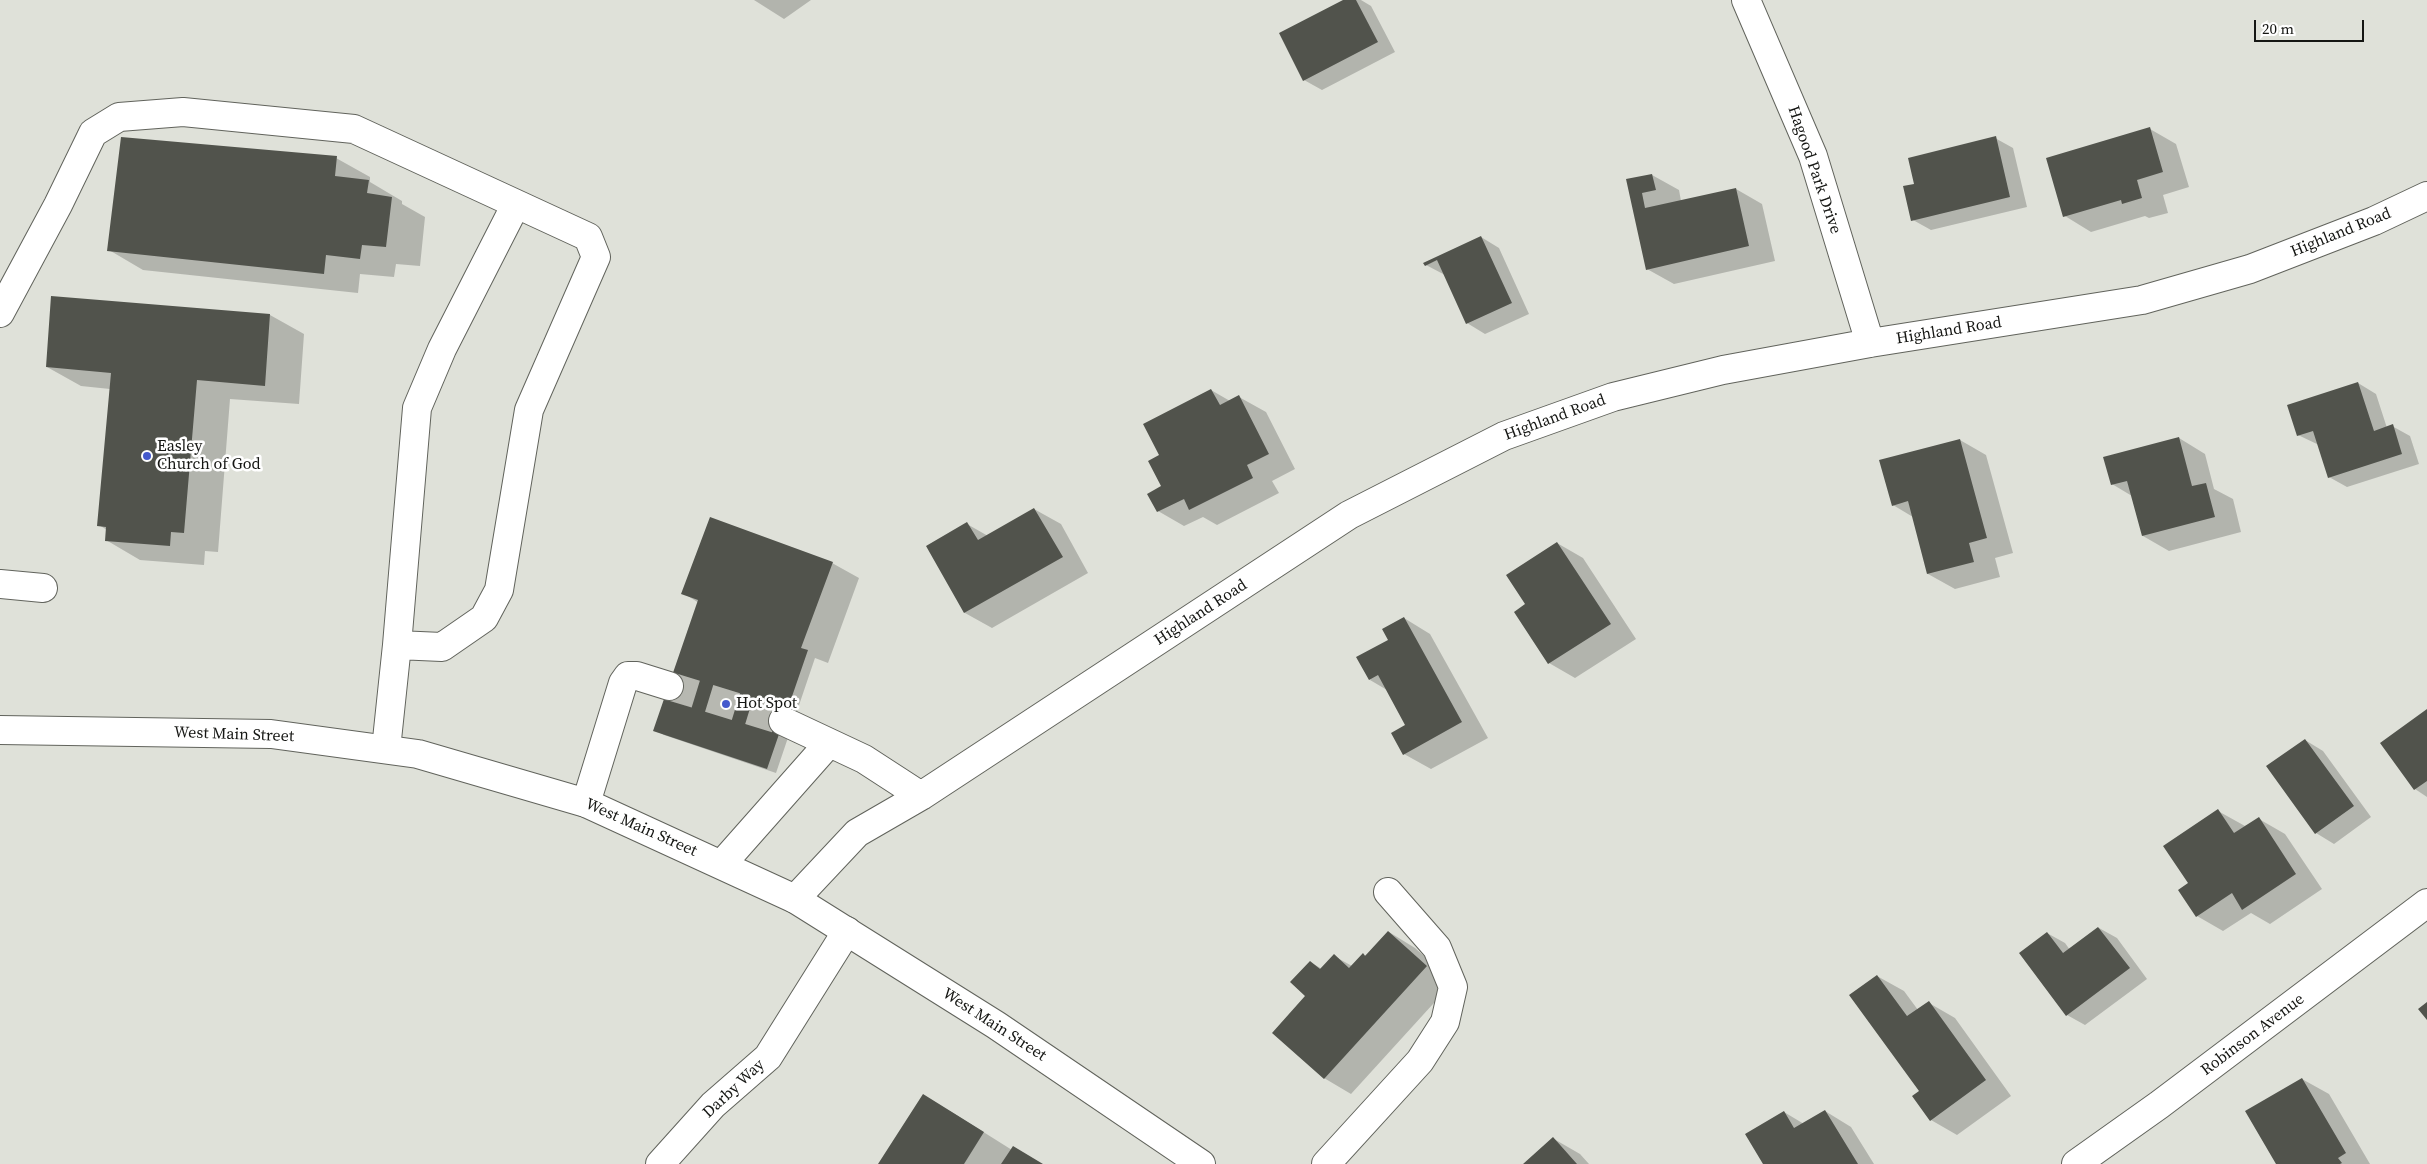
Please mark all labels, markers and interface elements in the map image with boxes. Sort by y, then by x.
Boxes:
scale bar [2257,10,2367,42]
text: 20 m [2262,18,2294,39]
street label: Hagood Park Drive [1783,104,1845,236]
street label: Highland Road [2288,204,2394,262]
street label: Highland Road [1895,313,2003,349]
street label: Highland Road [1502,391,1608,445]
place label: Easley Church of God [157,437,260,475]
marker: Easley Church of God [141,450,153,462]
street label: Highland Road [1151,576,1251,650]
place label: Hot Spot [736,694,797,714]
marker: Hot Spot [720,698,732,710]
street label: West Main Street [174,723,294,747]
street label: West Main Street [582,795,700,861]
street label: West Main Street [938,984,1050,1066]
street label: Robinson Avenue [2198,990,2308,1080]
street label: Darby Way [699,1056,769,1122]

